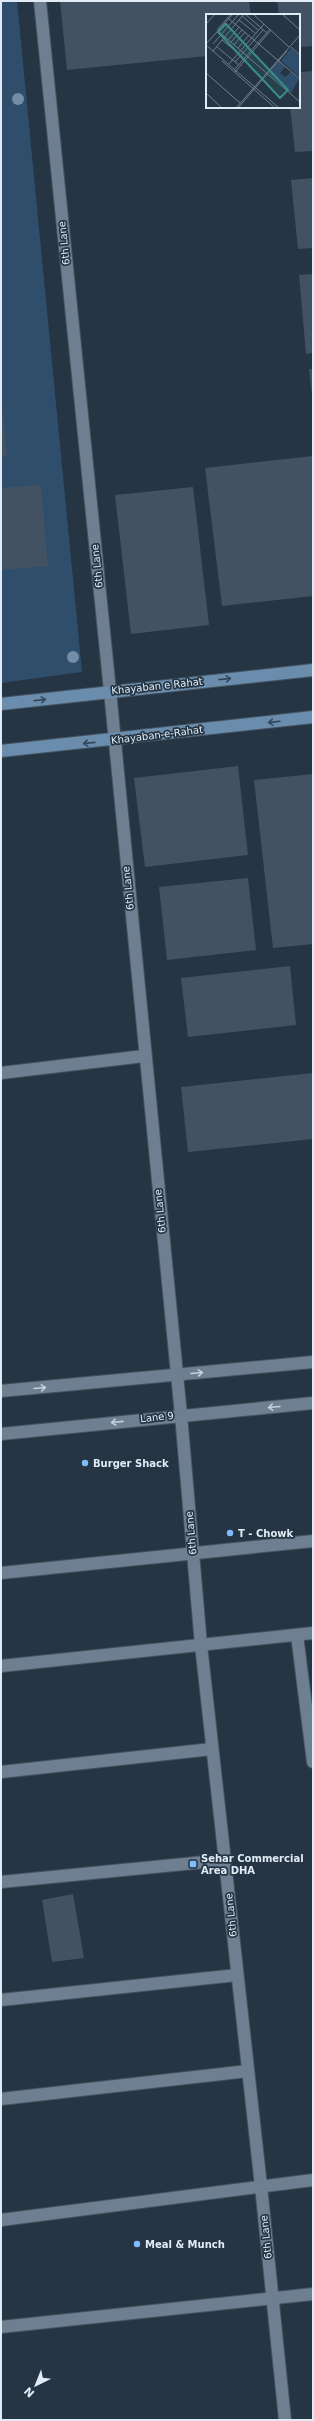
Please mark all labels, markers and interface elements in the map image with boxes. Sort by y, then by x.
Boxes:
inset map [206,14,300,108]
street label: 6th Lane [56,221,72,265]
street label: 6th Lane [89,544,105,588]
one-way arrow [218,675,231,683]
street label: Khayaban e Rahat [111,676,203,696]
one-way arrow [33,696,46,703]
one-way arrow [268,718,281,725]
street label: Khayaban-e-Rahat [110,724,204,746]
one-way arrow [83,739,96,746]
street label: 6th Lane [120,866,136,910]
street label: 6th Lane [152,1189,168,1233]
one-way arrow [190,1369,203,1377]
one-way arrow [33,1384,46,1391]
one-way arrow [268,1403,281,1410]
street label: Lane 9 [140,1410,174,1424]
one-way arrow [111,1418,124,1425]
marker: Burger Shack [80,1458,90,1468]
place label: Burger Shack [93,1458,169,1469]
street label: 6th Lane [184,1511,198,1555]
marker: T - Chowk [225,1528,235,1538]
place label: T - Chowk [238,1528,294,1539]
place label: Sehar Commercial Area DHA [201,1853,304,1876]
marker: Sehar Commercial Area DHA [188,1859,198,1869]
street label: 6th Lane [223,1893,239,1937]
street label: 6th Lane [258,2215,274,2259]
marker: Meal & Munch [132,2239,142,2249]
place label: Meal & Munch [145,2239,225,2250]
north arrow [16,2365,56,2405]
text: N [22,2384,37,2400]

